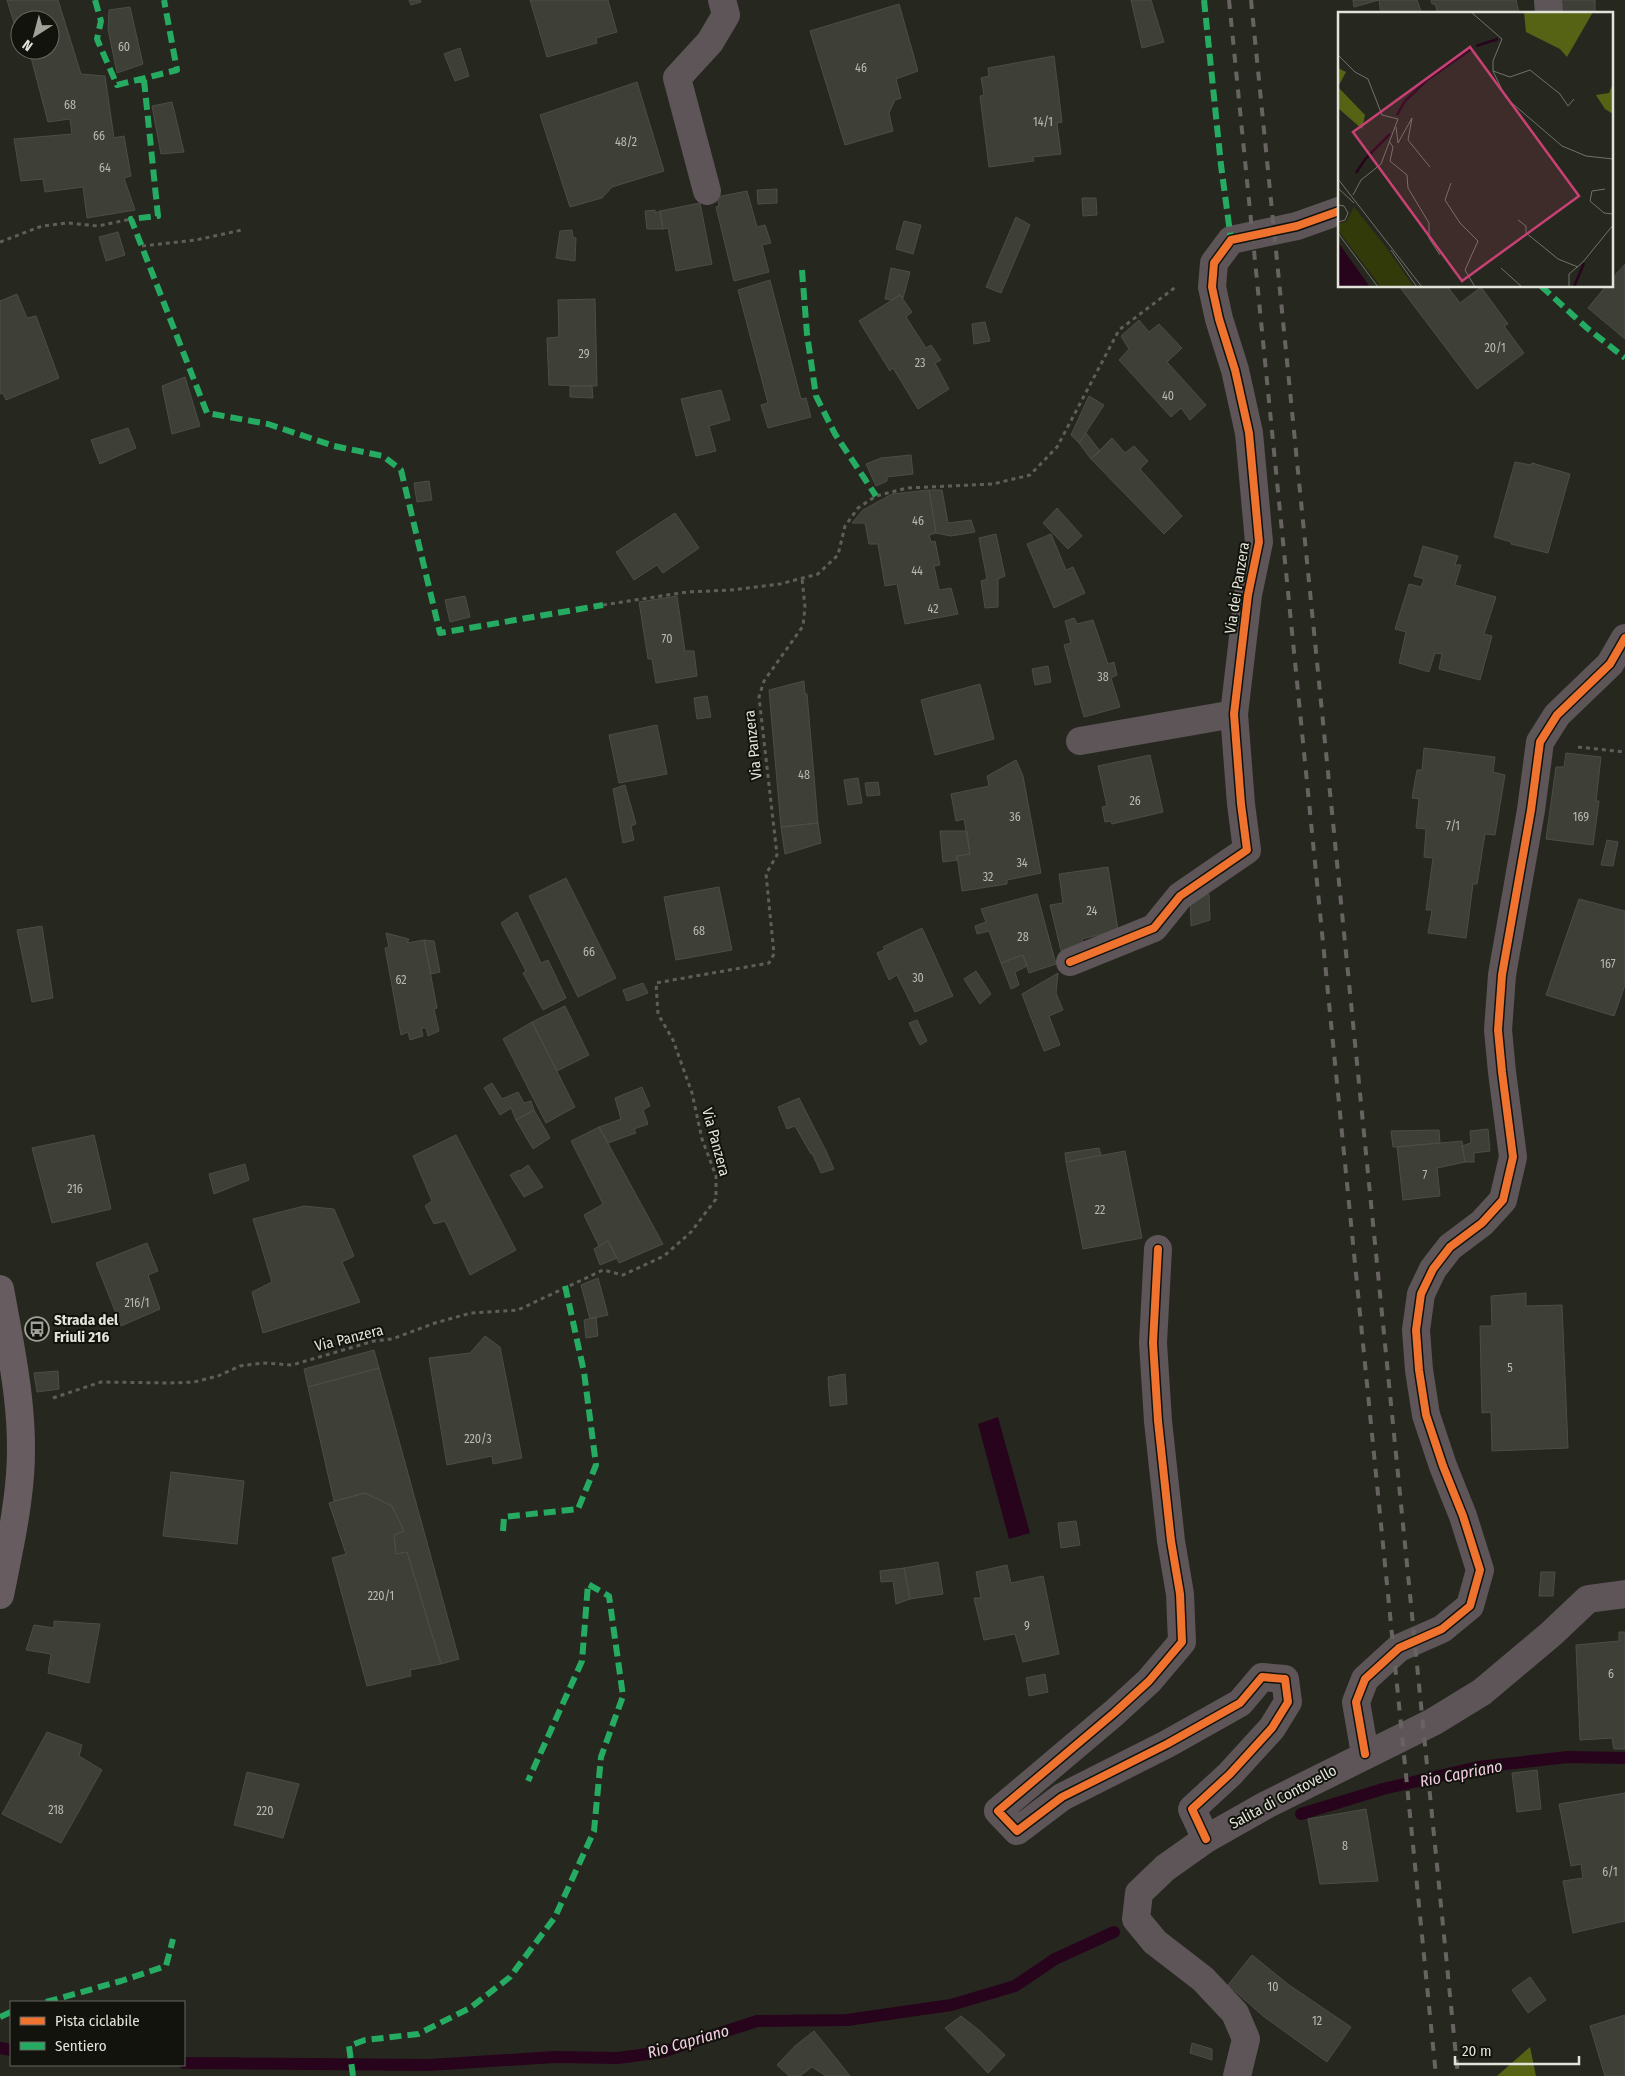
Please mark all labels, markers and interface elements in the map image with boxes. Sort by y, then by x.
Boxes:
north arrow [10,10,60,60]
inset map [1338,12,1612,288]
text: N [19,36,36,54]
house number: 60 [118,40,130,54]
house number: 46 [855,61,867,75]
house number: 68 [64,98,76,112]
house number: 14/1 [1033,115,1053,129]
house number: 66 [93,129,105,143]
house number: 48/2 [615,135,637,149]
house number: 64 [99,161,111,175]
house number: 20/1 [1484,341,1506,355]
house number: 29 [578,347,590,361]
house number: 23 [915,356,925,370]
house number: 40 [1162,389,1174,403]
house number: 46 [912,514,924,528]
street label: Via dei Panzera [1221,541,1253,635]
house number: 44 [911,564,923,578]
house number: 42 [928,602,938,616]
house number: 70 [662,632,672,646]
house number: 38 [1097,670,1109,684]
street label: Via Panzera [740,709,766,781]
house number: 48 [798,768,810,782]
house number: 26 [1129,794,1141,808]
house number: 36 [1009,810,1021,824]
house number: 169 [1573,810,1589,824]
house number: 7/1 [1446,819,1460,833]
house number: 34 [1016,856,1028,870]
house number: 32 [983,870,993,884]
house number: 24 [1087,904,1098,918]
house number: 68 [693,924,705,938]
house number: 28 [1017,930,1029,944]
house number: 66 [583,945,595,959]
house number: 167 [1600,957,1616,971]
house number: 30 [912,971,924,985]
house number: 62 [395,973,407,987]
street label: Via Panzera [698,1106,734,1178]
house number: 7 [1423,1168,1428,1182]
house number: 216 [67,1182,83,1196]
house number: 22 [1095,1203,1105,1217]
house number: 216/1 [125,1296,150,1310]
place label: Strada del Friuli 216 [54,1311,119,1346]
bus stop icon: Strada del Friuli 216 [24,1316,50,1342]
street label: Via Panzera [313,1321,385,1355]
house number: 5 [1507,1361,1513,1375]
house number: 220/3 [464,1432,492,1446]
house number: 220/1 [368,1589,394,1603]
house number: 9 [1024,1619,1030,1633]
house number: 6 [1608,1667,1614,1681]
water label: Rio Capriano [1418,1756,1504,1791]
street label: Salita di Contovello [1226,1761,1340,1833]
house number: 218 [48,1803,64,1817]
house number: 220 [257,1804,273,1818]
house number: 8 [1342,1839,1348,1853]
house number: 6/1 [1602,1865,1618,1879]
house number: 10 [1268,1980,1278,1994]
legend [10,2001,185,2066]
text: Pista ciclabile [55,2012,140,2030]
house number: 12 [1312,2014,1322,2028]
water label: Rio Capriano [645,2021,731,2062]
scale bar [1455,2034,1579,2066]
text: Sentiero [55,2037,107,2055]
text: 20 m [1462,2042,1492,2060]

